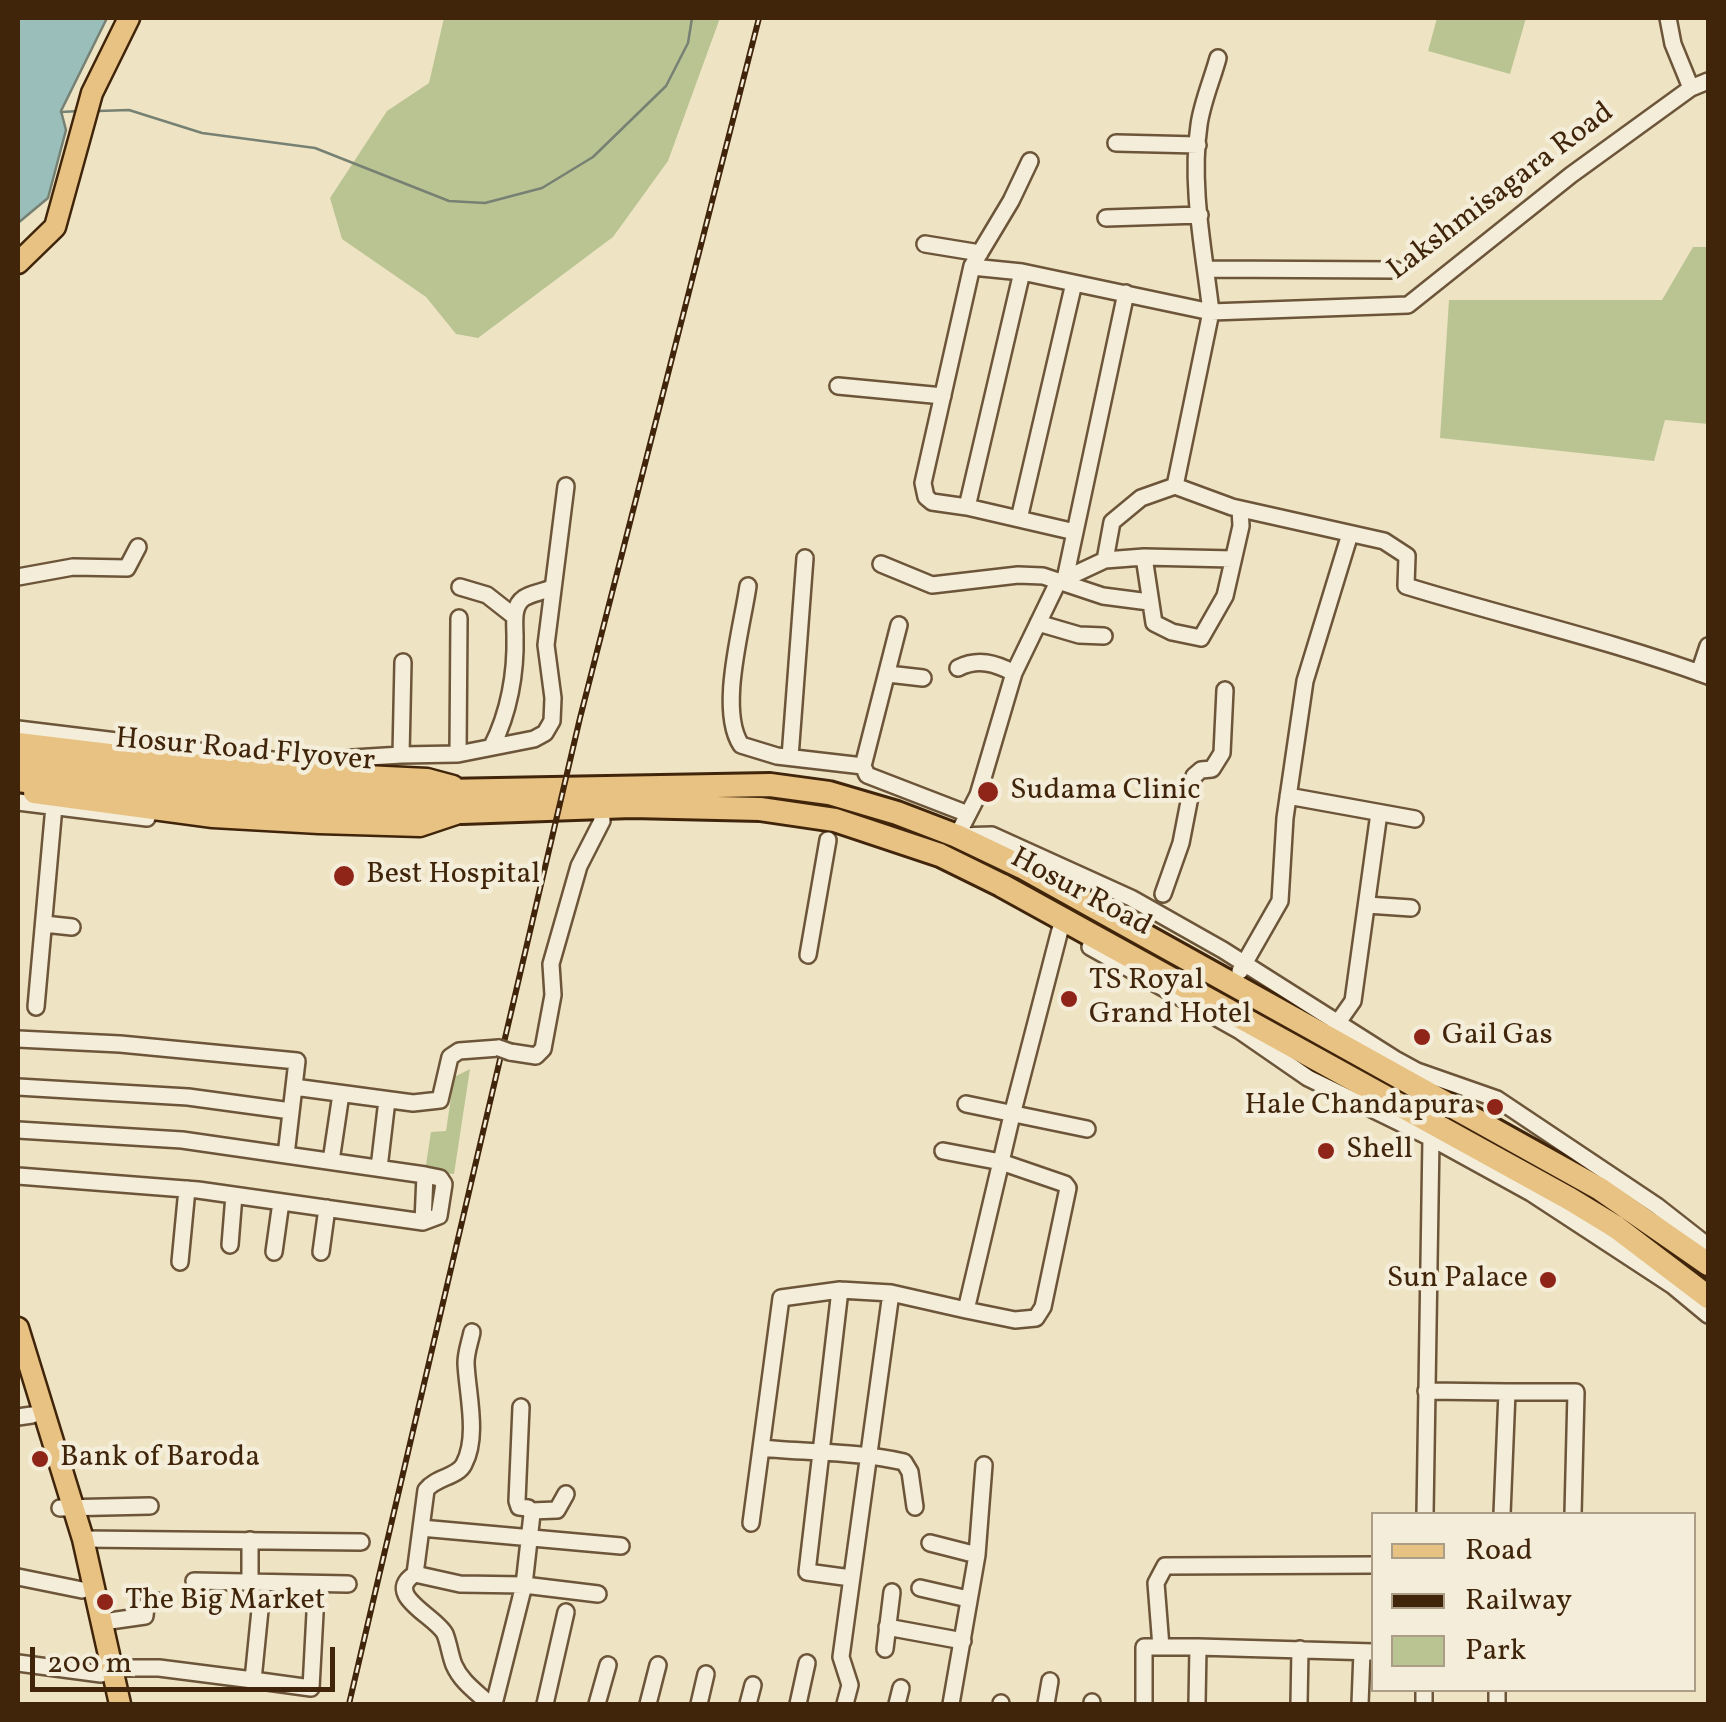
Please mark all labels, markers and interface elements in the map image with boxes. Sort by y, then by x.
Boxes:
street label: Lakshmisagara Road [1382,96,1622,290]
street label: Hosur Road Flyover [114,723,376,781]
place label: Sudama Clinic [1010,774,1201,810]
marker: Sudama Clinic [975,779,1001,805]
street label: Hosur Road [1003,842,1157,946]
place label: Best Hospital [366,858,540,894]
marker: Best Hospital [331,863,357,889]
place label: TS Royal Grand Hotel [1089,964,1251,1034]
marker: TS Royal Grand Hotel [1058,988,1080,1010]
place label: Gail Gas [1442,1019,1553,1055]
marker: Gail Gas [1411,1026,1433,1048]
place label: Hale Chandapura [1244,1089,1475,1125]
marker: Hale Chandapura [1484,1096,1506,1118]
place label: Shell [1346,1133,1413,1169]
marker: Shell [1315,1140,1337,1162]
place label: Sun Palace [1387,1262,1528,1298]
marker: Sun Palace [1537,1269,1559,1291]
place label: Bank of Baroda [60,1441,260,1477]
marker: Bank of Baroda [29,1448,51,1470]
legend [1371,1512,1696,1692]
text: Road [1465,1530,1533,1572]
text: Railway [1465,1580,1572,1622]
place label: The Big Market [125,1584,325,1620]
marker: The Big Market [94,1591,116,1613]
scale bar [35,1627,340,1689]
text: Park [1465,1630,1526,1672]
text: 200 m [47,1643,132,1685]

